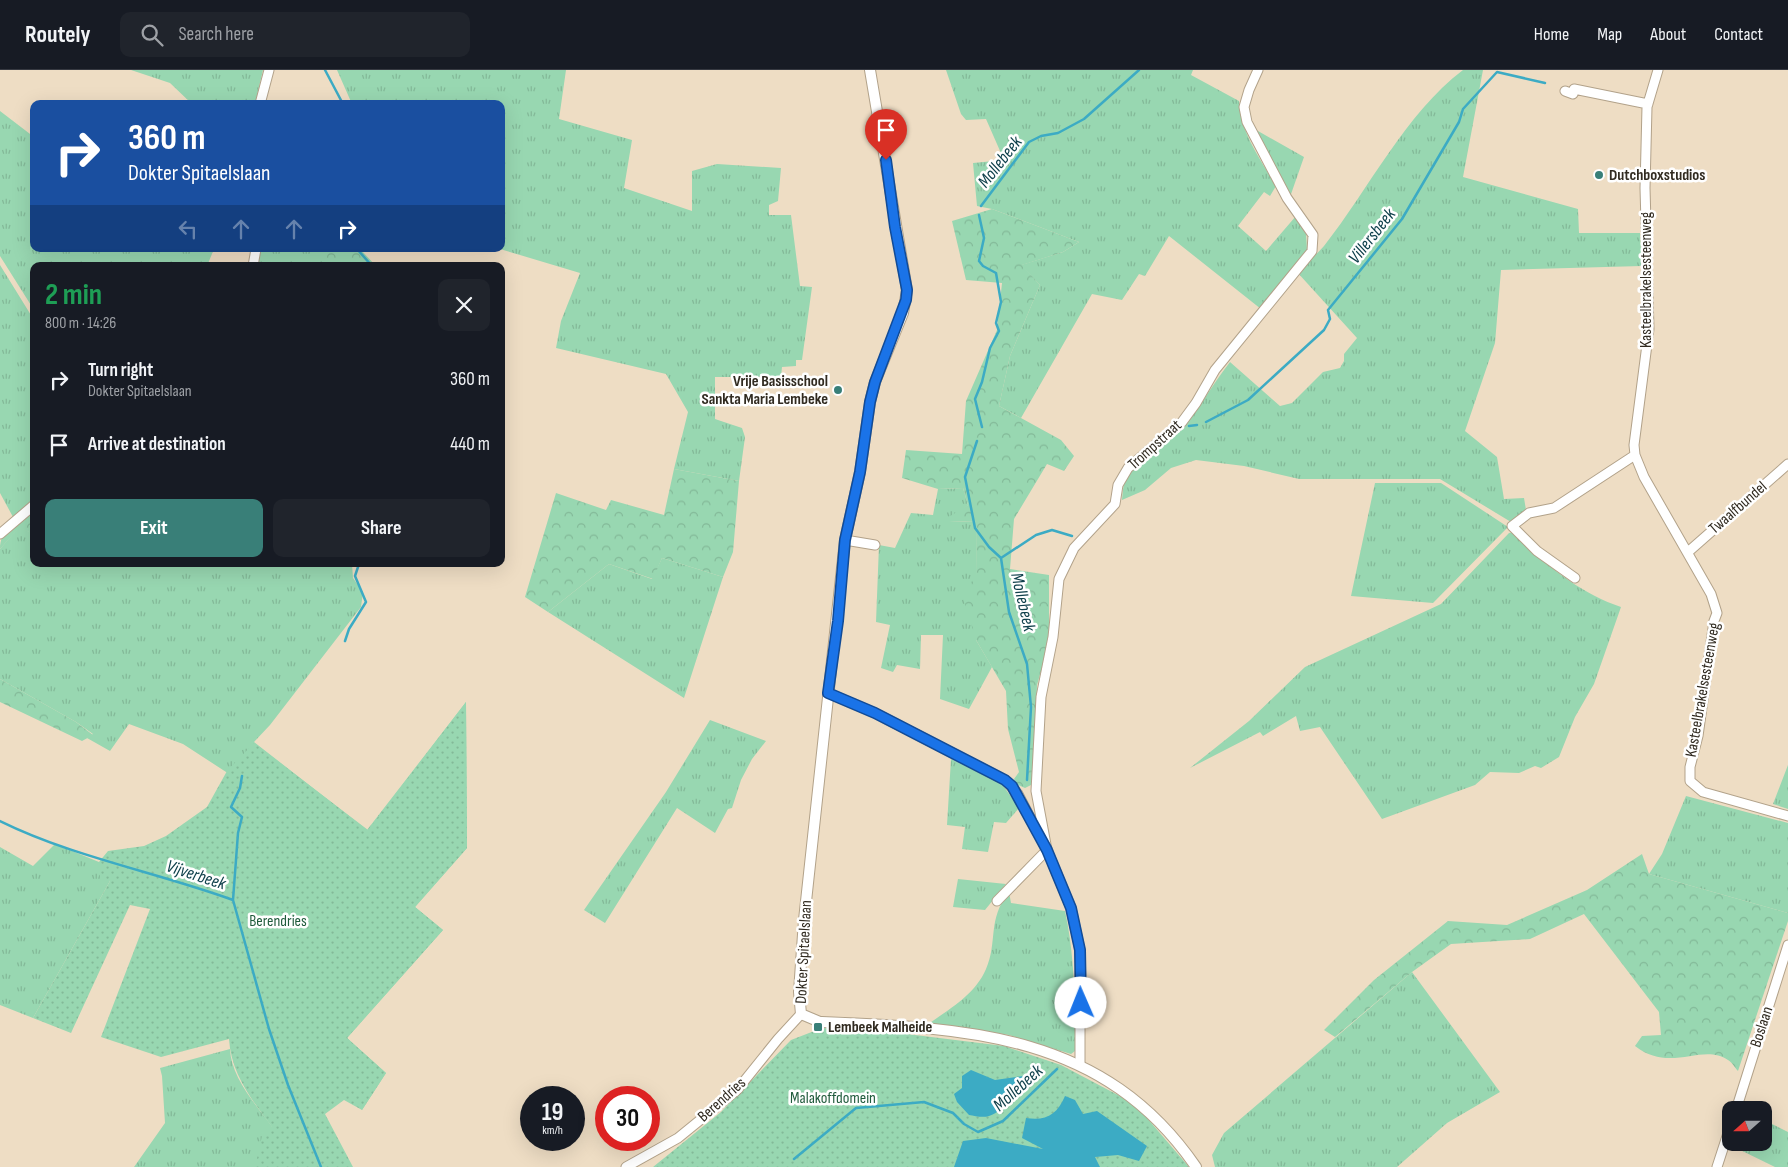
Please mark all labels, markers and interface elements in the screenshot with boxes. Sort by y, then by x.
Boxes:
search box [120,12,470,57]
text: Routely [25,20,90,49]
icon: search [138,21,166,49]
text: Search here [178,23,254,46]
text: Home [1534,24,1569,45]
text: Map [1597,24,1622,45]
text: About [1650,24,1686,45]
text: Contact [1714,24,1763,45]
pin [865,109,907,160]
icon: arrive [872,116,900,144]
text: 360 m [128,117,205,160]
icon: right [45,120,110,185]
water label: Mollebeek [973,131,1027,192]
text: Dokter Spitaelslaan [128,160,271,187]
place label: Dutchboxstudios [1609,166,1706,185]
marker: Dutchboxstudios [1593,169,1605,181]
water label: Villersbeek [1344,203,1401,268]
street label: Kasteelbrakelsesteenweg [1637,212,1656,348]
icon: left [174,215,202,243]
icon: ahead [227,215,255,243]
icon: ahead [280,215,308,243]
icon: right [333,215,361,243]
text: 2 min [45,277,102,313]
button: close [438,279,490,331]
text: 800 m · 14:26 [45,314,116,333]
text: Turn right [88,359,153,382]
icon: right [45,366,73,394]
text: 360 m [450,368,490,391]
place label: Vrije Basisschool Sankta Maria Lembeke [701,372,828,409]
text: Dokter Spitaelslaan [88,382,192,401]
marker: Vrije Basisschool Sankta Maria Lembeke [832,384,844,396]
street label: Trompstraat [1124,416,1186,474]
icon: arrive [45,431,73,459]
text: Arrive at destination [88,433,226,456]
text: 440 m [450,433,490,456]
street label: Twaalfbundel [1705,478,1771,538]
button: Exit [45,499,263,557]
button: Share [273,499,490,557]
water label: Mollebeek [1006,571,1040,635]
street label: Kasteelbrakelsesteenweg [1682,621,1724,759]
water label: Vijverbeek [164,856,230,895]
street label: Dokter Spitaelslaan [792,900,816,1004]
park label: Berendries [249,912,307,931]
position arrow [1054,976,1106,1028]
street label: Boslaan [1747,1004,1777,1050]
place label: Lembeek Malheide [828,1018,933,1037]
marker: Lembeek Malheide [812,1021,824,1033]
water label: Mollebeek [989,1059,1048,1116]
street label: Berendries [694,1074,750,1126]
speed limit sign: 30 [595,1086,660,1151]
park label: Malakoffdomein [790,1089,876,1108]
text: 19 [542,1097,563,1128]
north arrow [1722,1101,1772,1151]
map controls [1722,1101,1772,1151]
text: km/h [542,1123,563,1138]

